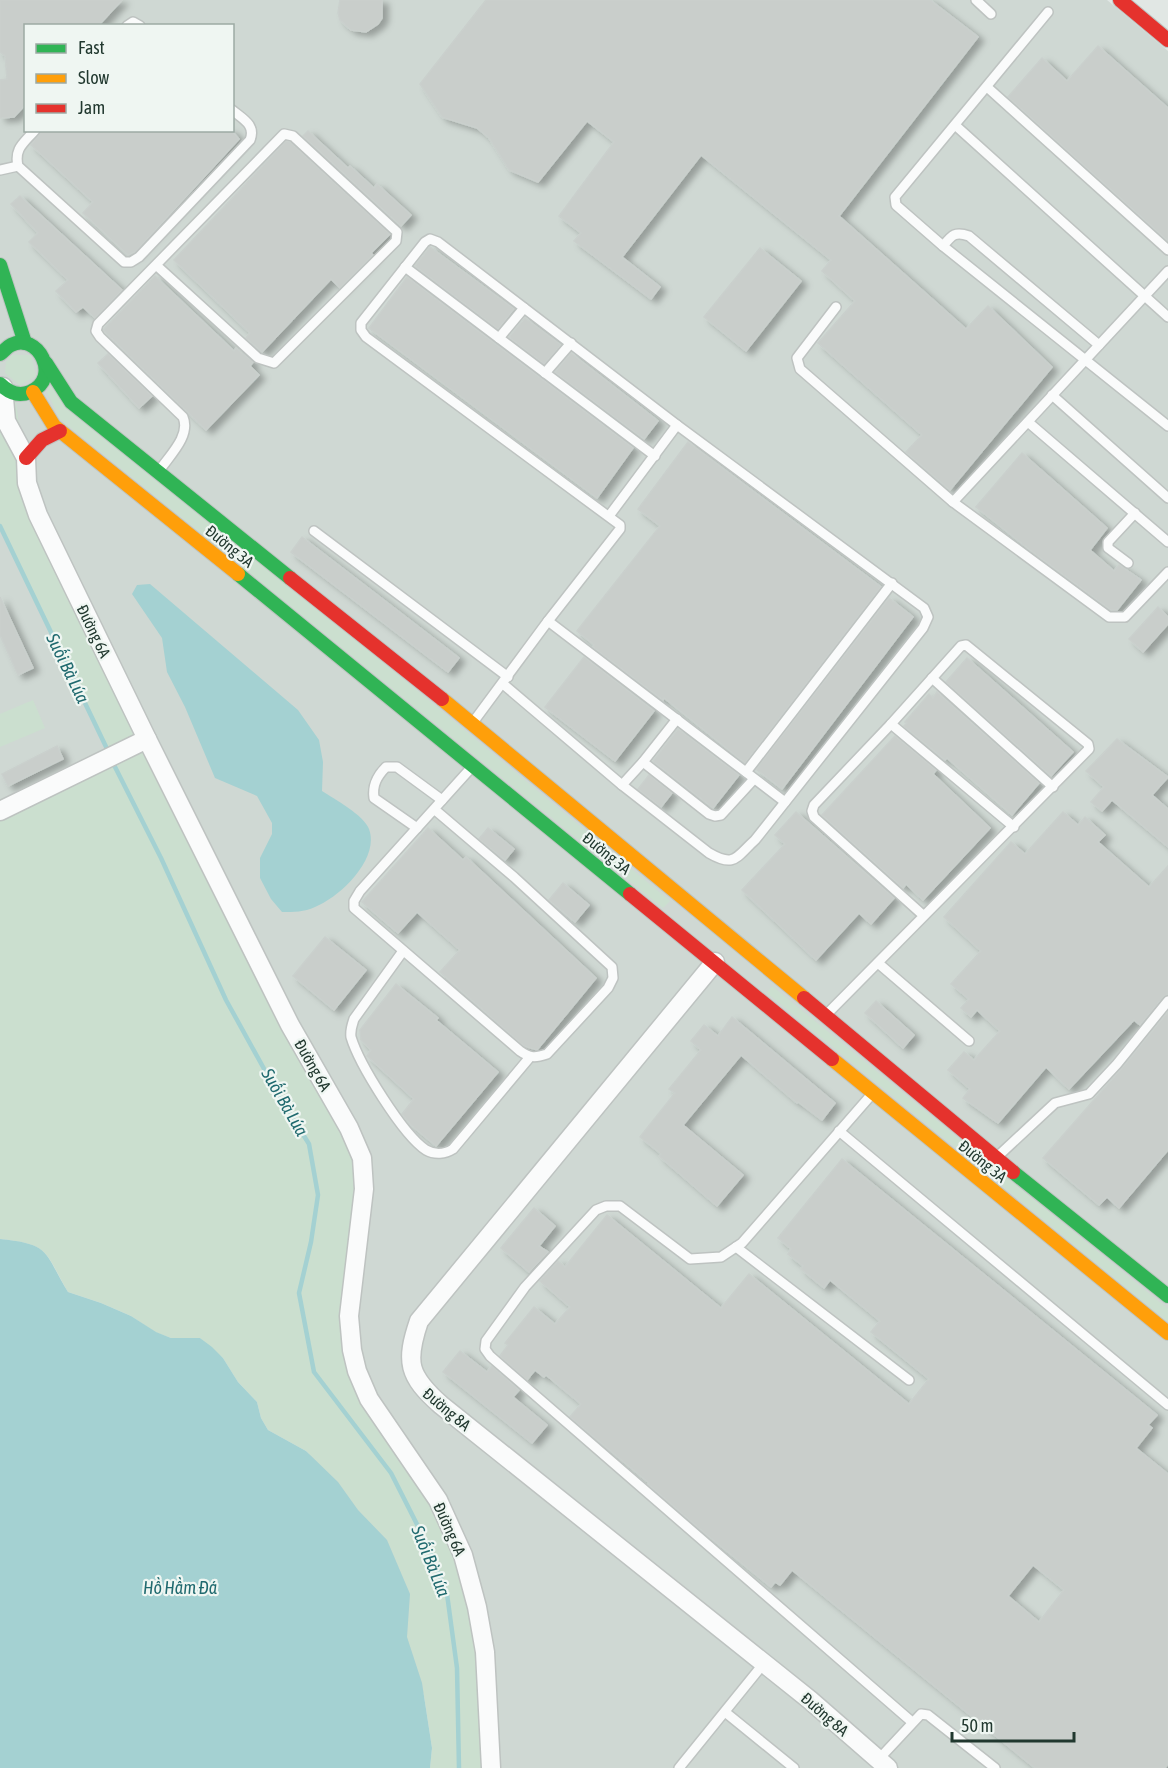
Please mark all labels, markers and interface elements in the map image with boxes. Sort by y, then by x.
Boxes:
legend [24,24,234,132]
text: Fast [78,37,105,58]
text: Slow [78,67,109,88]
text: Jam [78,97,105,118]
street label: Đường 3A [202,521,258,572]
street label: Đường 6A [73,602,115,661]
water label: Suối Bà Lúa [42,628,95,707]
street label: Đường 3A [579,828,635,879]
street label: Đường 6A [290,1036,335,1095]
water label: Suối Bà Lúa [257,1063,314,1140]
street label: Đường 3A [955,1136,1011,1187]
street label: Đường 8A [419,1384,475,1435]
street label: Đường 6A [429,1500,470,1559]
water label: Suối Bà Lúa [407,1521,456,1600]
water label: Hồ Hầm Đá [143,1577,218,1598]
street label: Đường 8A [797,1689,852,1740]
scale bar [952,1705,1074,1743]
text: 50 m [961,1715,993,1736]

